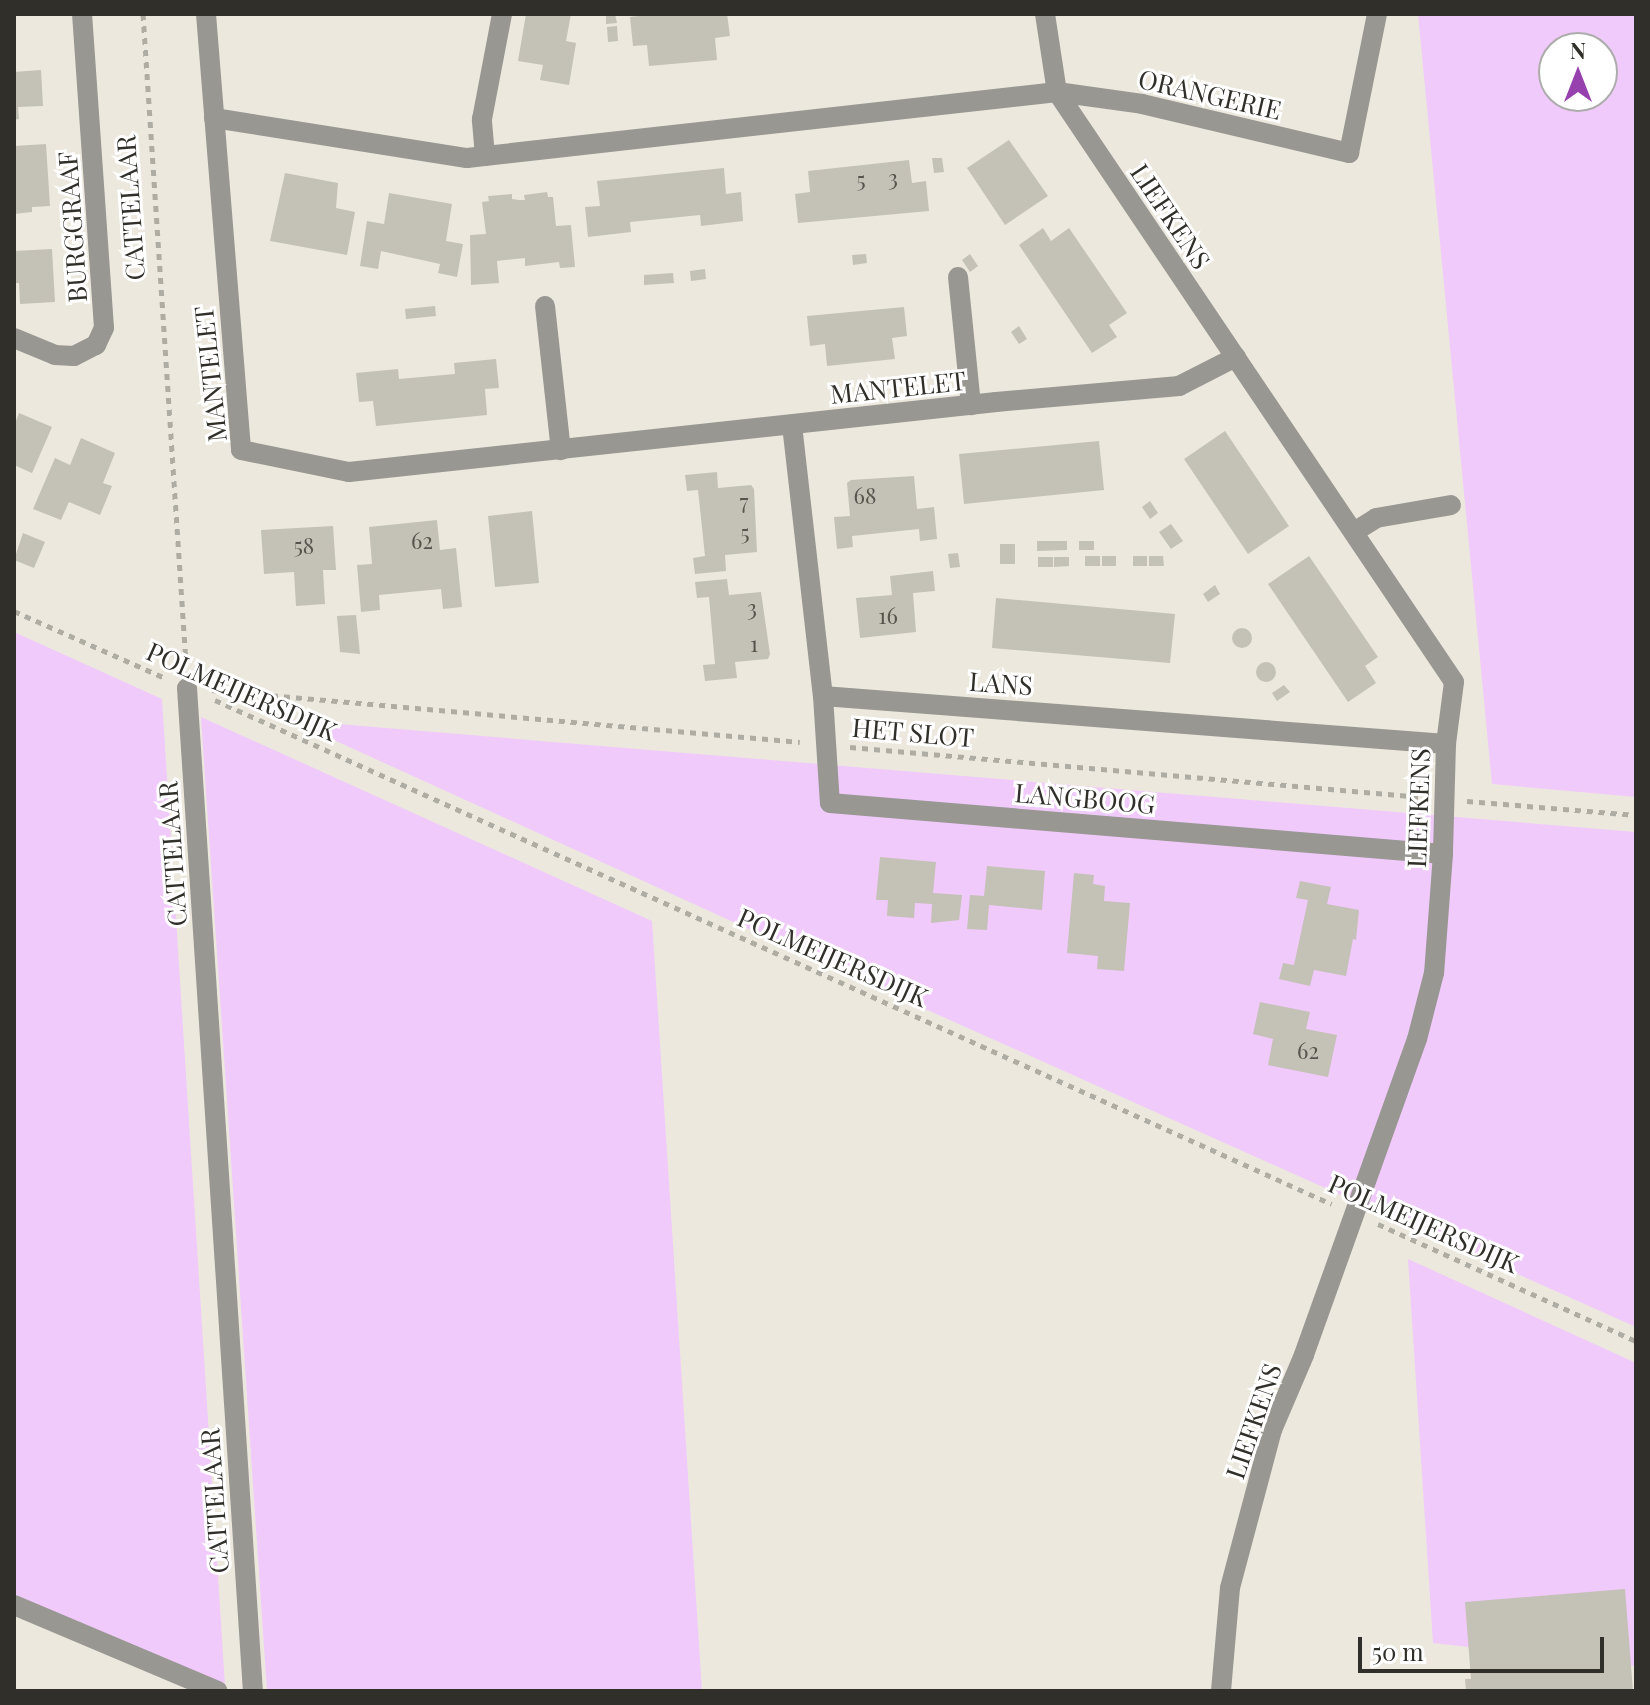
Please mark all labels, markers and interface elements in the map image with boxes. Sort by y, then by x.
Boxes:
north arrow [1538,32,1618,112]
text: N [1570,35,1586,65]
street label: ORANGERIE [1136,62,1284,126]
street label: CATTELAAR [109,134,151,282]
street label: BURGGRAAF [51,151,93,303]
street label: LIEFKENS [1125,158,1217,274]
house number: 3 [888,165,898,191]
house number: 5 [856,167,866,193]
street label: MANTELET [187,305,233,443]
street label: MANTELET [829,364,967,410]
house number: 68 [854,483,876,509]
house number: 7 [740,489,748,515]
house number: 5 [740,520,750,546]
house number: 62 [411,528,433,554]
house number: 58 [294,533,314,559]
house number: 3 [747,595,757,621]
house number: 16 [878,603,898,629]
house number: 1 [750,631,758,657]
street label: POLMEIJERSDIJK [142,635,342,747]
street label: LANS [968,665,1034,701]
street label: HET SLOT [850,711,976,753]
street label: LIEFKENS [1400,747,1436,869]
street label: LANGBOOG [1014,776,1156,820]
street label: CATTELAAR [151,780,193,928]
street label: POLMEIJERSDIJK [733,901,933,1013]
house number: 62 [1297,1038,1319,1064]
street label: POLMEIJERSDIJK [1324,1167,1524,1279]
street label: LIEFKENS [1219,1359,1287,1483]
street label: CATTELAAR [193,1427,235,1575]
scale bar [1362,1621,1608,1671]
text: 50 m [1372,1635,1424,1667]

